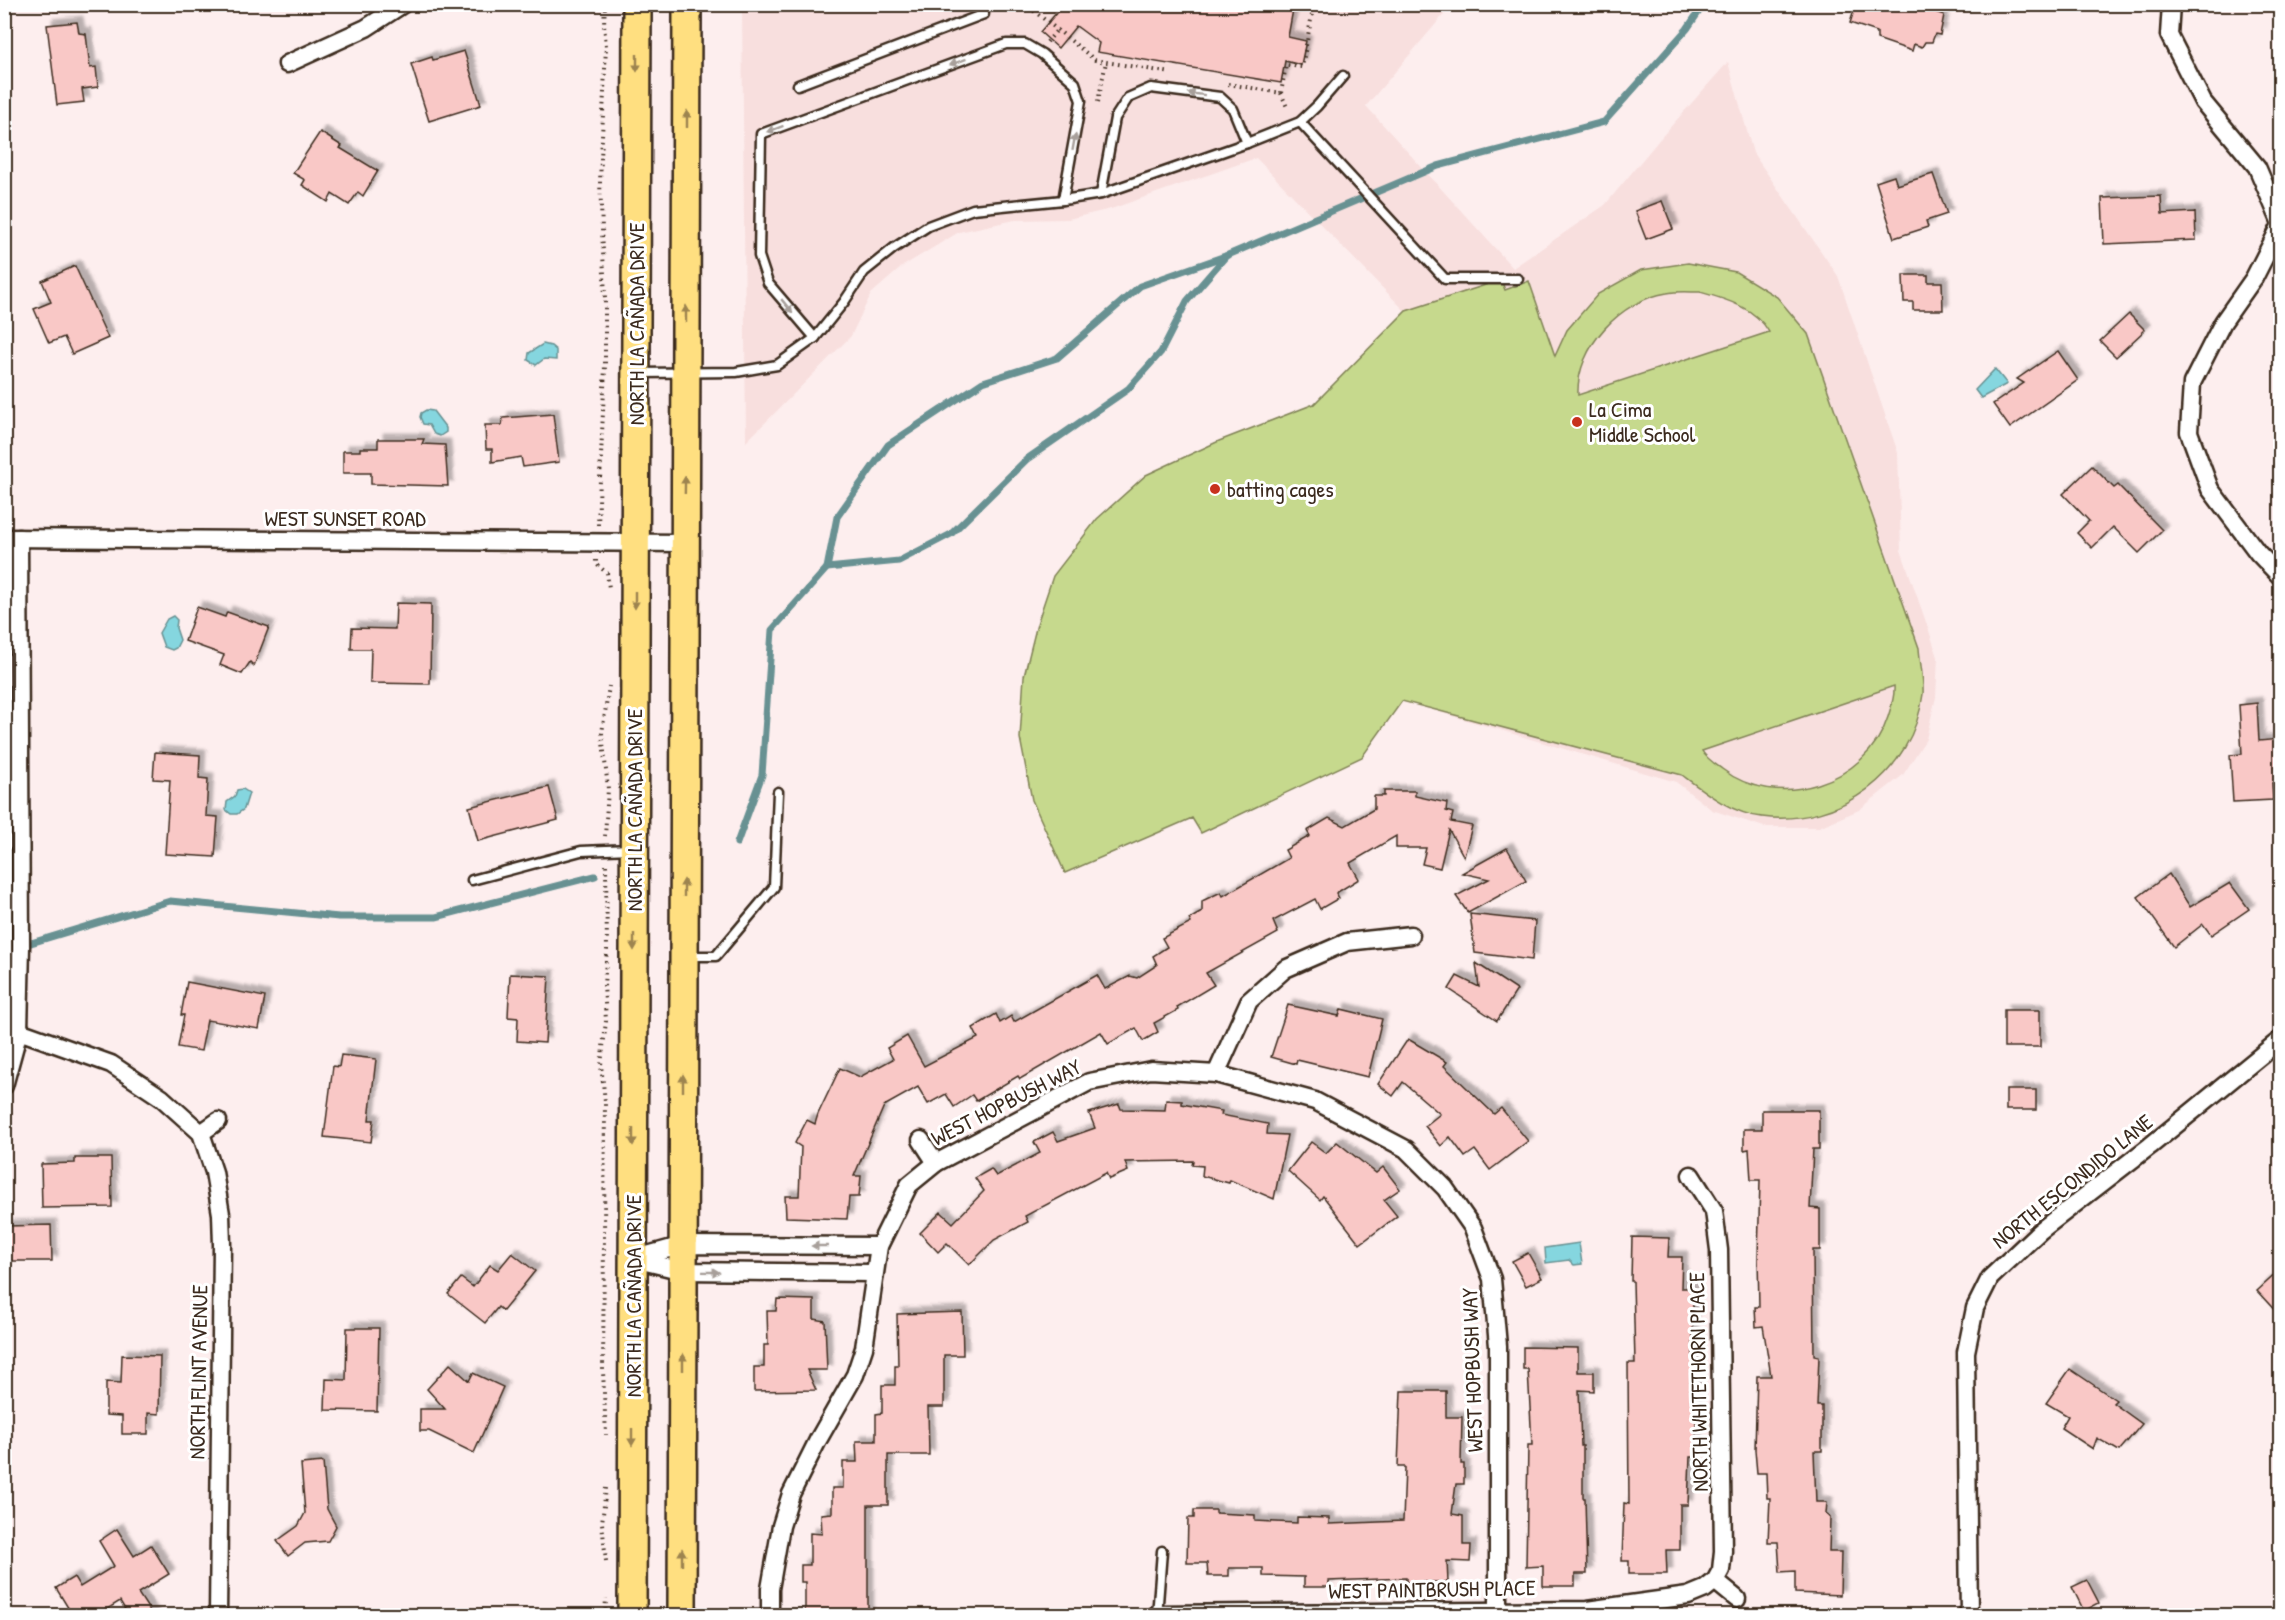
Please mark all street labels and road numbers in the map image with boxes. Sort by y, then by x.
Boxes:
street label: NORTH LA CAÑADA DRIVE [621,222,651,425]
street label: WEST SUNSET ROAD [264,503,426,533]
street label: NORTH LA CAÑADA DRIVE [619,708,649,911]
street label: WEST HOPBUSH WAY [926,1051,1086,1153]
street label: NORTH ESCONDIDO LANE [1985,1107,2159,1255]
street label: NORTH LA CAÑADA DRIVE [618,1194,648,1397]
street label: NORTH WHITETHORN PLACE [1681,1272,1715,1492]
street label: NORTH FLINT AVENUE [181,1284,215,1460]
street label: WEST HOPBUSH WAY [1454,1287,1490,1453]
street label: WEST PAINTBRUSH PLACE [1328,1572,1536,1606]

